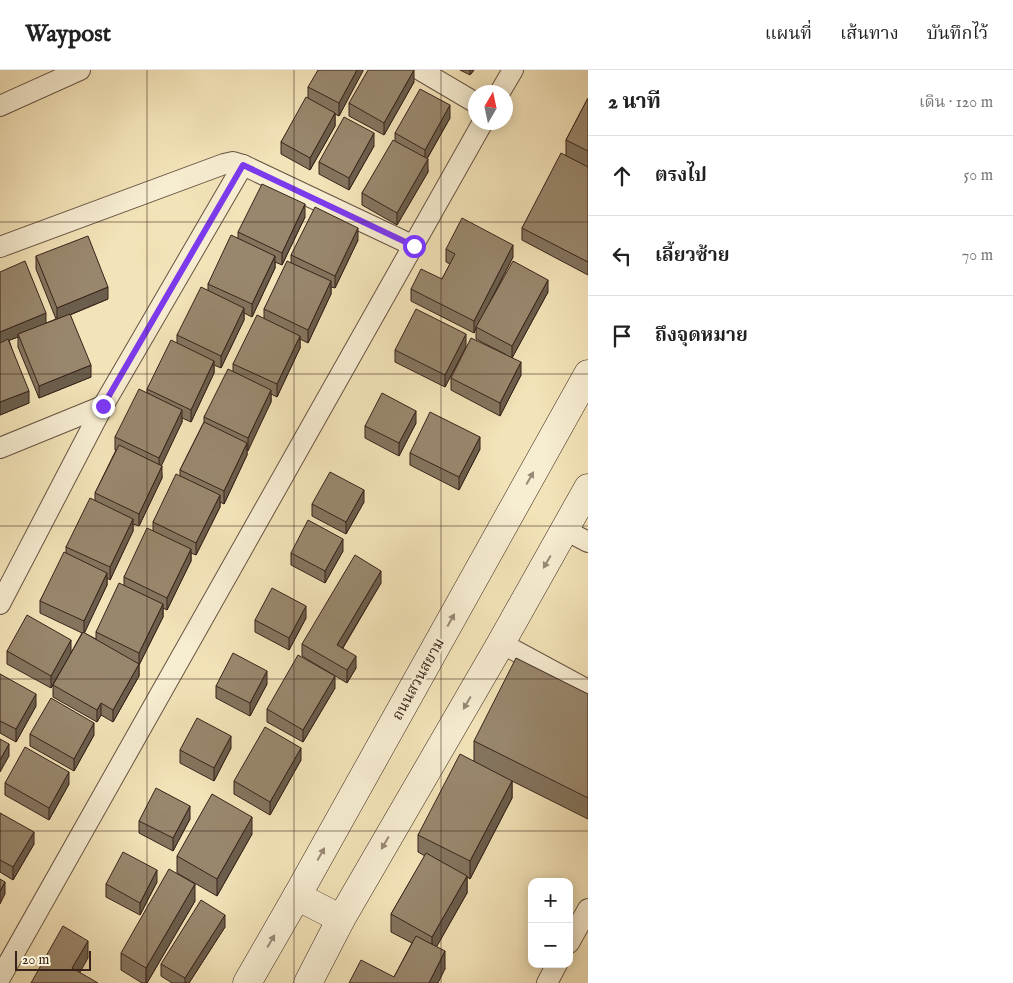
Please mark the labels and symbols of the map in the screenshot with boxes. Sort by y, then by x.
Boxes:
north arrow [468,85,513,130]
route start [403,235,426,258]
route end [92,395,115,418]
one-way arrow [526,471,534,485]
one-way arrow [543,554,551,569]
one-way arrow [447,613,455,627]
street label: ถนนสวนสยาม [388,635,449,724]
one-way arrow [462,696,471,709]
one-way arrow [381,837,390,850]
one-way arrow [316,847,325,860]
one-way arrow [267,934,276,947]
scale bar [15,948,91,971]

